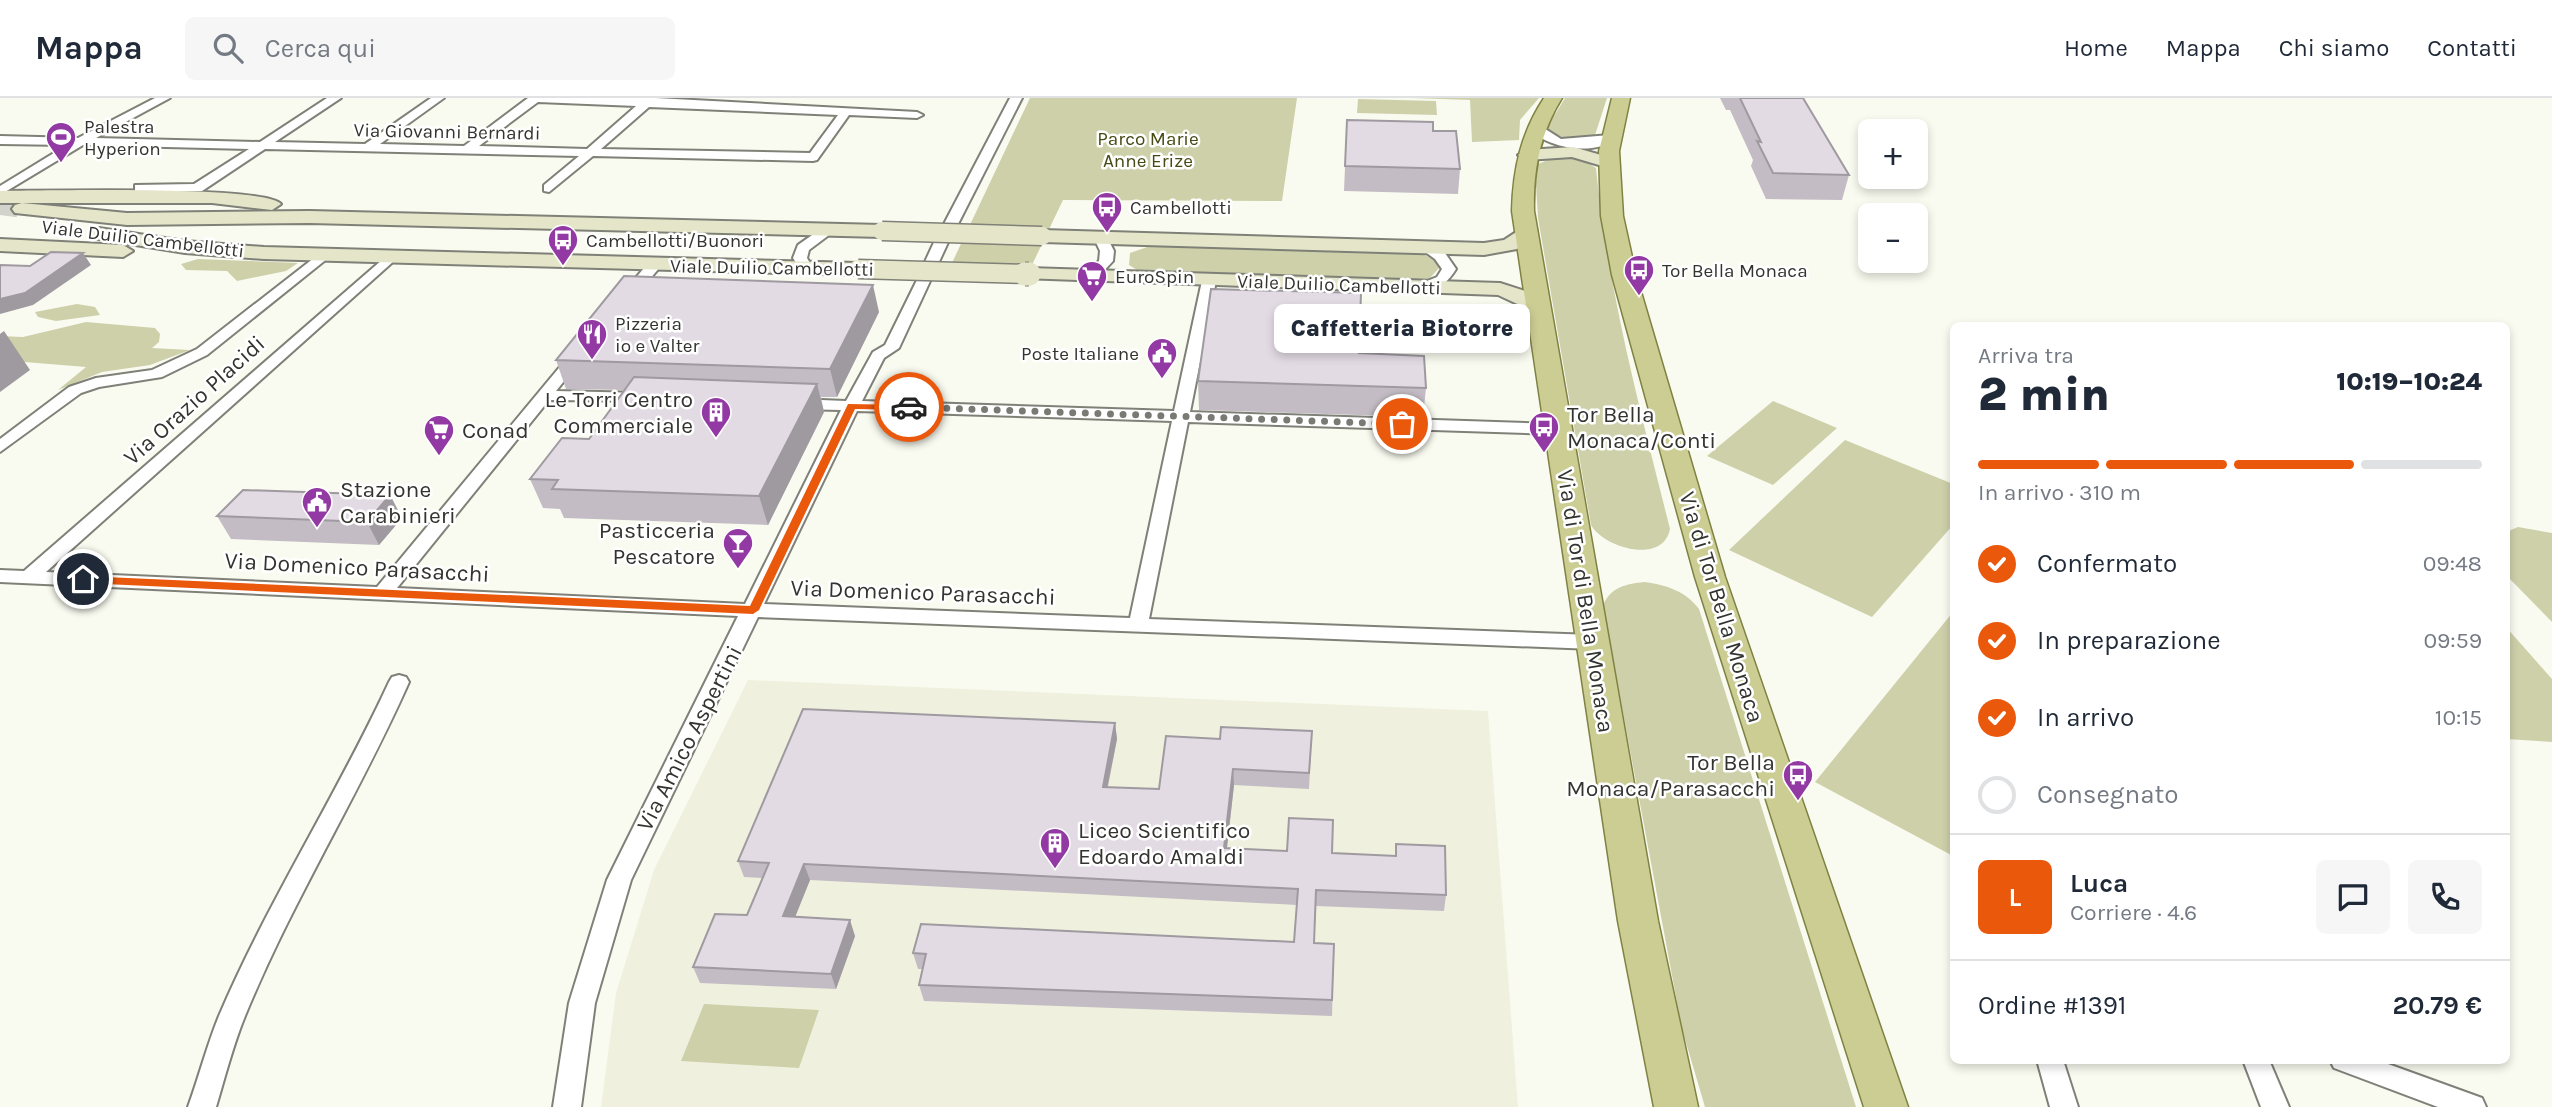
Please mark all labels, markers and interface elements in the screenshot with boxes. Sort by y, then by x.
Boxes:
search box [185,17,675,80]
text: Mappa [35,29,143,67]
icon: search [209,29,247,67]
text: Cerca qui [265,33,376,64]
text: Home [2064,34,2128,62]
text: Mappa [2166,34,2241,62]
text: Chi siamo [2279,34,2389,62]
text: Contatti [2427,34,2517,62]
place label: Palestra Hyperion [84,116,161,160]
street label: Via Giovanni Bernardi [353,119,541,145]
map controls [1858,119,1928,273]
button: + [1858,119,1928,189]
sports icon: Palestra Hyperion [44,120,78,164]
park label: Parco Marie Anne Erize [1097,128,1199,172]
bus stop icon: Cambellotti [1090,190,1124,234]
place label: Cambellotti [1130,197,1232,219]
button: − [1858,203,1928,273]
street label: Viale Duilio Cambellotti [40,216,245,262]
bus stop icon: Cambellotti/Buonori [546,223,580,267]
place label: Cambellotti/Buonori [586,230,764,252]
bus stop icon: Tor Bella Monaca [1622,253,1656,297]
street label: Viale Duilio Cambellotti [670,255,874,281]
supermarket icon: EuroSpin [1075,259,1109,303]
place label: Tor Bella Monaca [1662,260,1808,282]
place label: EuroSpin [1115,266,1194,288]
street label: Viale Duilio Cambellotti [1237,270,1441,300]
callout: Caffetteria Biotorre [1274,305,1530,354]
place label: Pizzeria io e Valter [615,313,700,357]
text: Caffetteria Biotorre [1291,315,1513,342]
restaurant icon: Pizzeria io e Valter [575,317,609,361]
street label: Via Orazio Placidi [118,330,270,471]
public building icon: Poste Italiane [1145,336,1179,380]
text: Arriva tra [1978,342,2074,369]
place label: Poste Italiane [1021,343,1139,365]
text: 10:19–10:24 [2336,366,2482,397]
text: 2 min [1978,368,2110,422]
courier [874,372,944,442]
place label: Le Torri Centro Commerciale [544,386,693,439]
icon: car [890,388,928,426]
pin [1372,394,1432,454]
building icon: Le Torri Centro Commerciale [699,395,733,439]
place label: Tor Bella Monaca/Conti [1567,401,1716,454]
icon: bag [1383,405,1421,443]
bus stop icon: Tor Bella Monaca/Conti [1527,410,1561,454]
supermarket icon: Conad [422,413,456,457]
place label: Conad [462,417,529,444]
street label: Via di Tor di Bella Monaca [1551,468,1620,735]
place label: Stazione Carabinieri [340,476,456,529]
text: In arrivo · 310 m [1978,479,2141,506]
public building icon: Stazione Carabinieri [300,485,334,529]
street label: Via di Tor Bella Monaca [1674,488,1770,726]
place label: Pasticceria Pescatore [599,517,715,570]
bar icon: Pasticceria Pescatore [721,526,755,570]
icon: check [1978,545,2016,583]
street label: Via Domenico Parasacchi [224,547,490,588]
text: Confermato [2037,548,2177,579]
pin [53,549,113,609]
text: 09:48 [2423,550,2482,577]
icon: home [64,560,102,598]
street label: Via Domenico Parasacchi [790,574,1056,611]
icon: check [1978,622,2016,660]
text: In preparazione [2037,625,2221,656]
text: 09:59 [2423,627,2482,654]
street label: Via Amico Aspertini [631,641,748,835]
icon: check [1978,699,2016,737]
text: In arrivo [2037,702,2134,733]
text: 10:15 [2435,704,2482,731]
place label: Tor Bella Monaca/Parasacchi [1566,749,1775,802]
bus stop icon: Tor Bella Monaca/Parasacchi [1781,758,1815,802]
text: Consegnato [2037,779,2179,810]
place label: Liceo Scientifico Edoardo Amaldi [1078,817,1250,870]
building icon: Liceo Scientifico Edoardo Amaldi [1038,826,1072,870]
button: chat [2316,860,2390,934]
button: phone [2408,860,2482,934]
text: Luca [2070,868,2128,899]
text: L [2009,882,2021,913]
text: Corriere · 4.6 [2070,899,2197,926]
text: Ordine #1391 [1978,990,2126,1021]
text: 20.79 € [2392,990,2482,1021]

